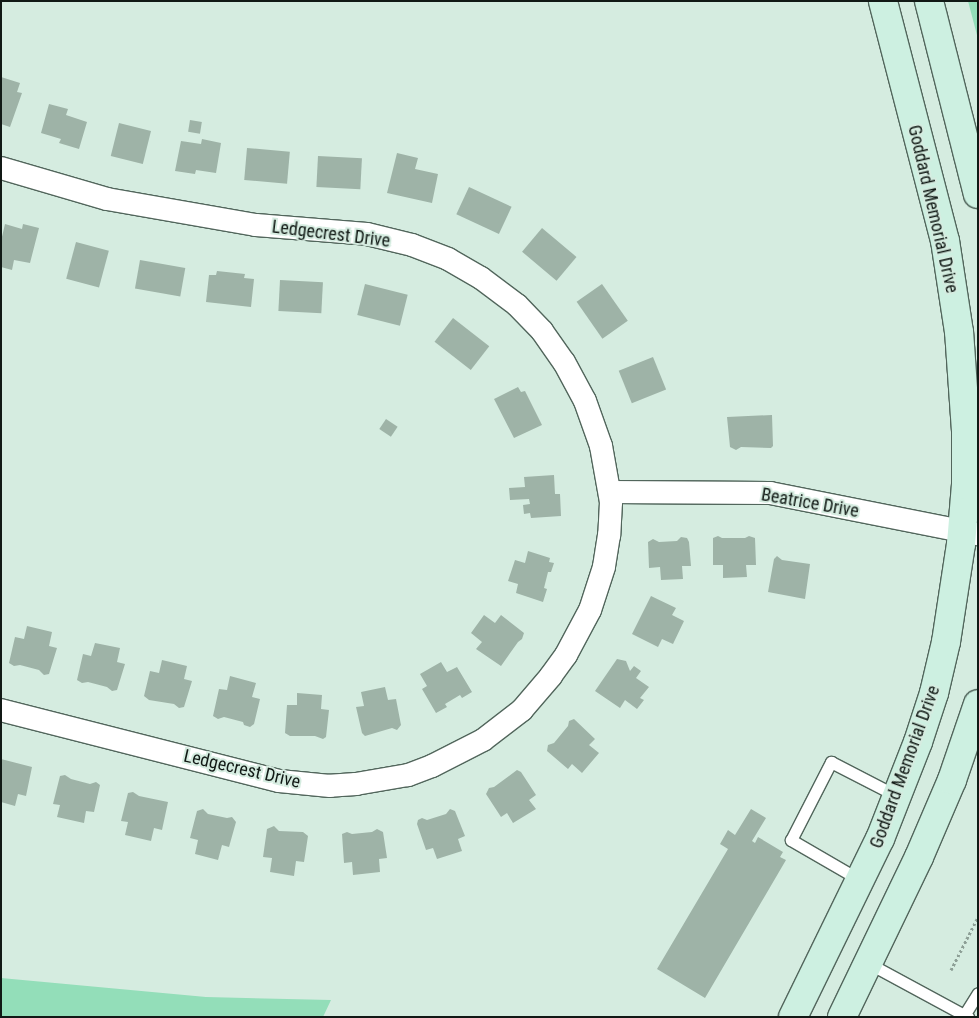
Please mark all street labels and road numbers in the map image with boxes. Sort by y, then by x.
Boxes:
street label: Goddard Memorial Drive [903,123,963,295]
street label: Ledgecrest Drive [271,216,391,252]
street label: Beatrice Drive [760,484,860,522]
street label: Goddard Memorial Drive [866,683,944,851]
street label: Ledgecrest Drive [182,745,302,793]

